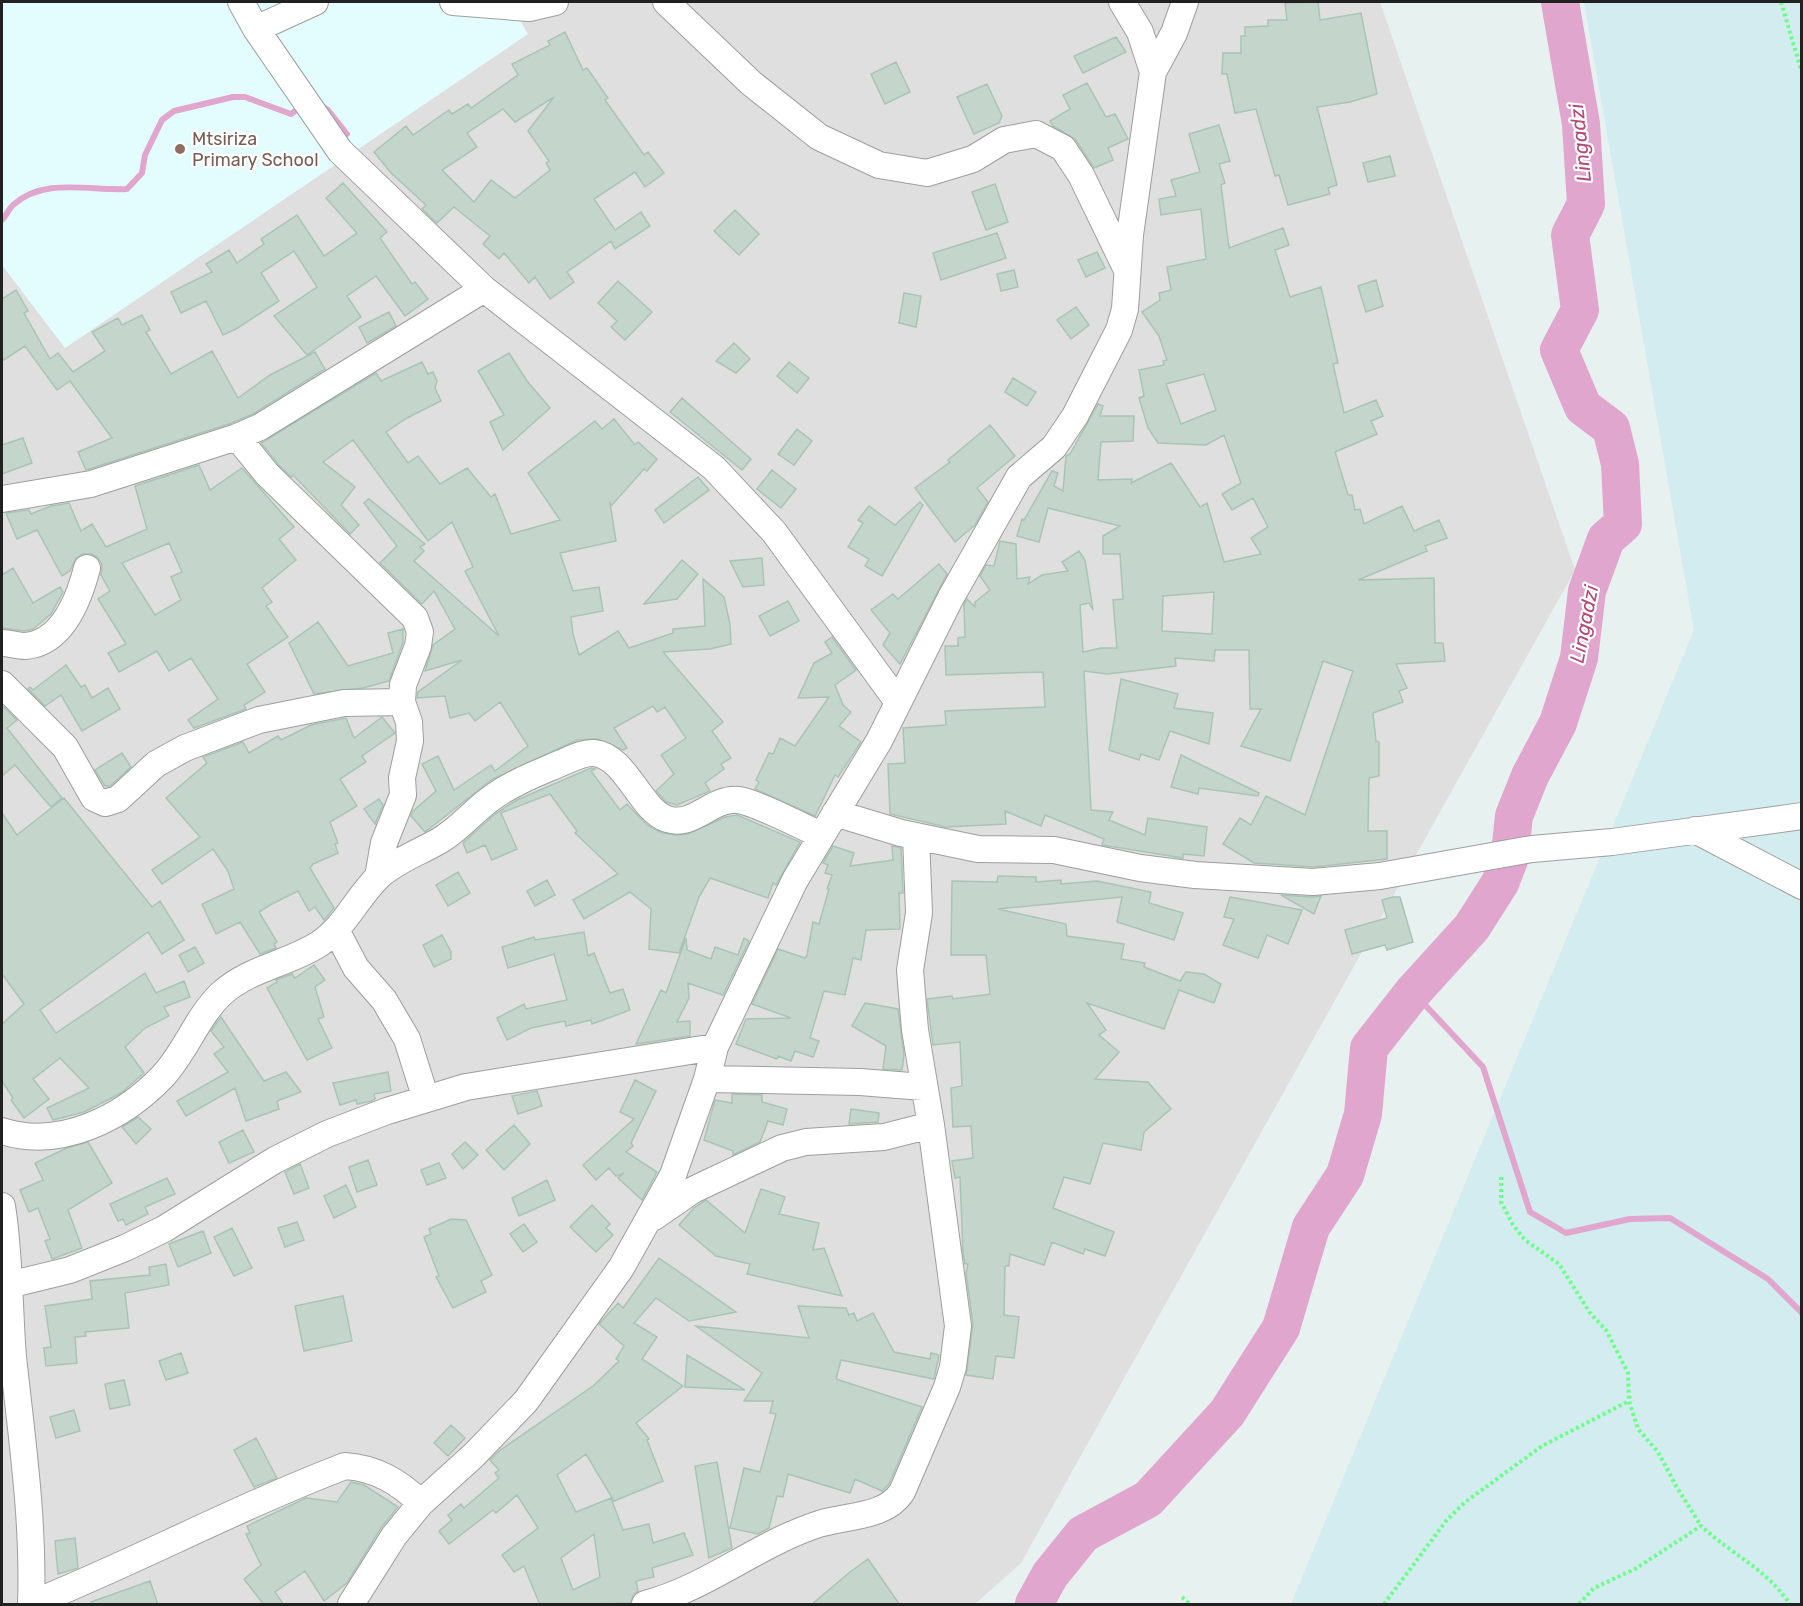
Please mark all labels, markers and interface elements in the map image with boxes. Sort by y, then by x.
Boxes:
water label: Lingadzi [1564,102,1596,183]
place label: Mtsiriza Primary School [192,128,319,171]
marker: Mtsiriza Primary School [173,142,187,156]
water label: Lingadzi [1565,582,1603,665]

